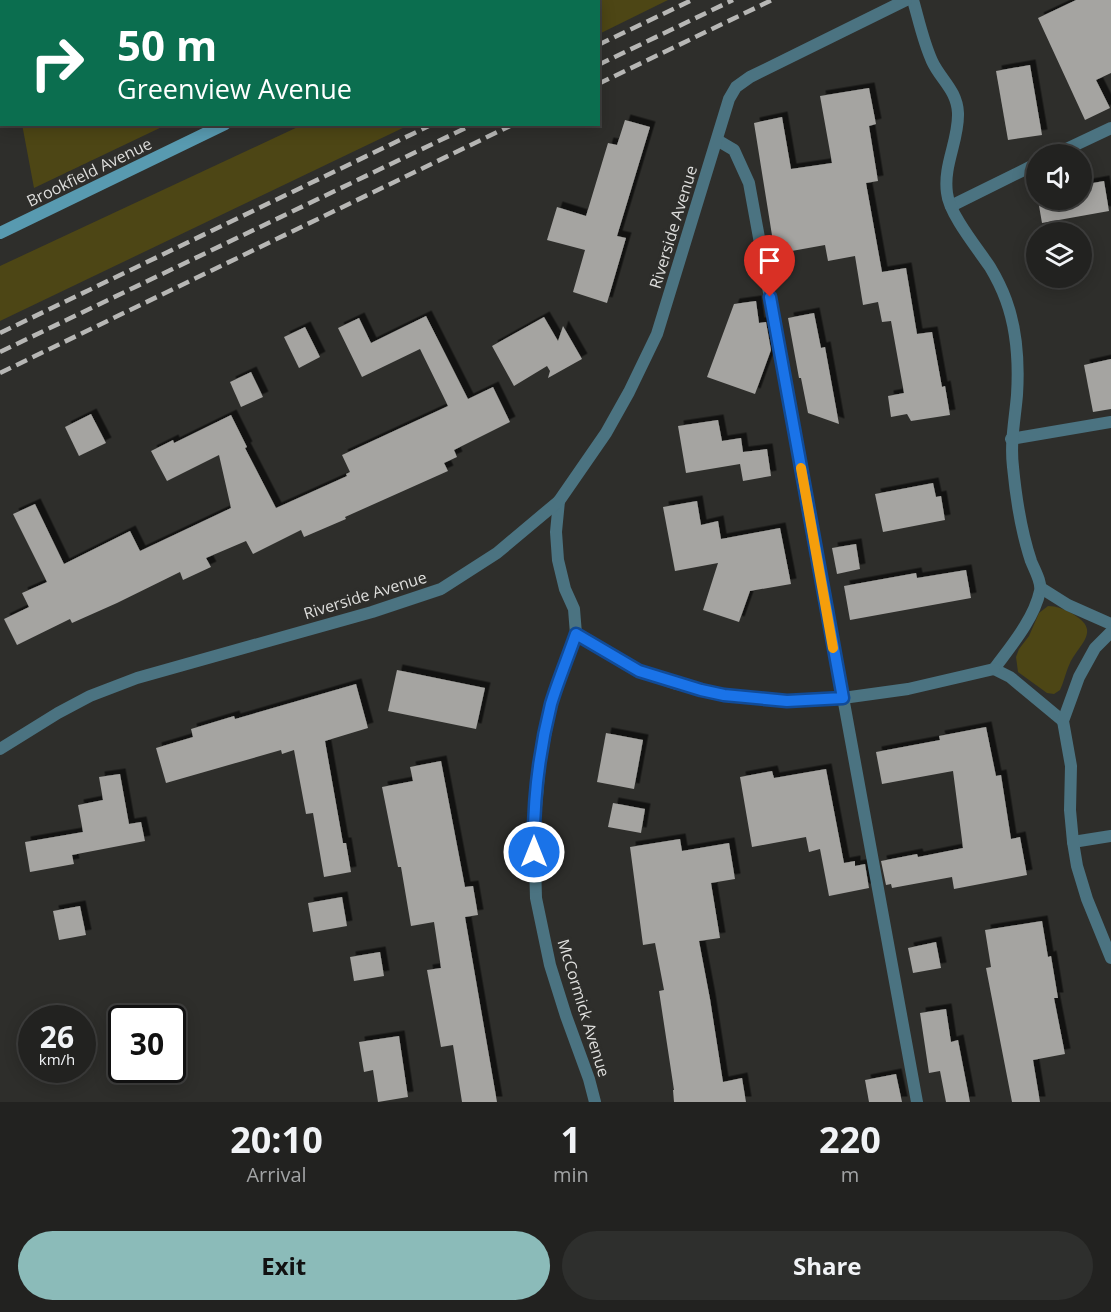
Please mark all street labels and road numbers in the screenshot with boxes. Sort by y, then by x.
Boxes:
street label: Brookfield Avenue [23,132,155,212]
street label: Riverside Avenue [644,163,702,291]
street label: Riverside Avenue [301,566,429,624]
street label: McCormick Avenue [553,936,615,1080]

